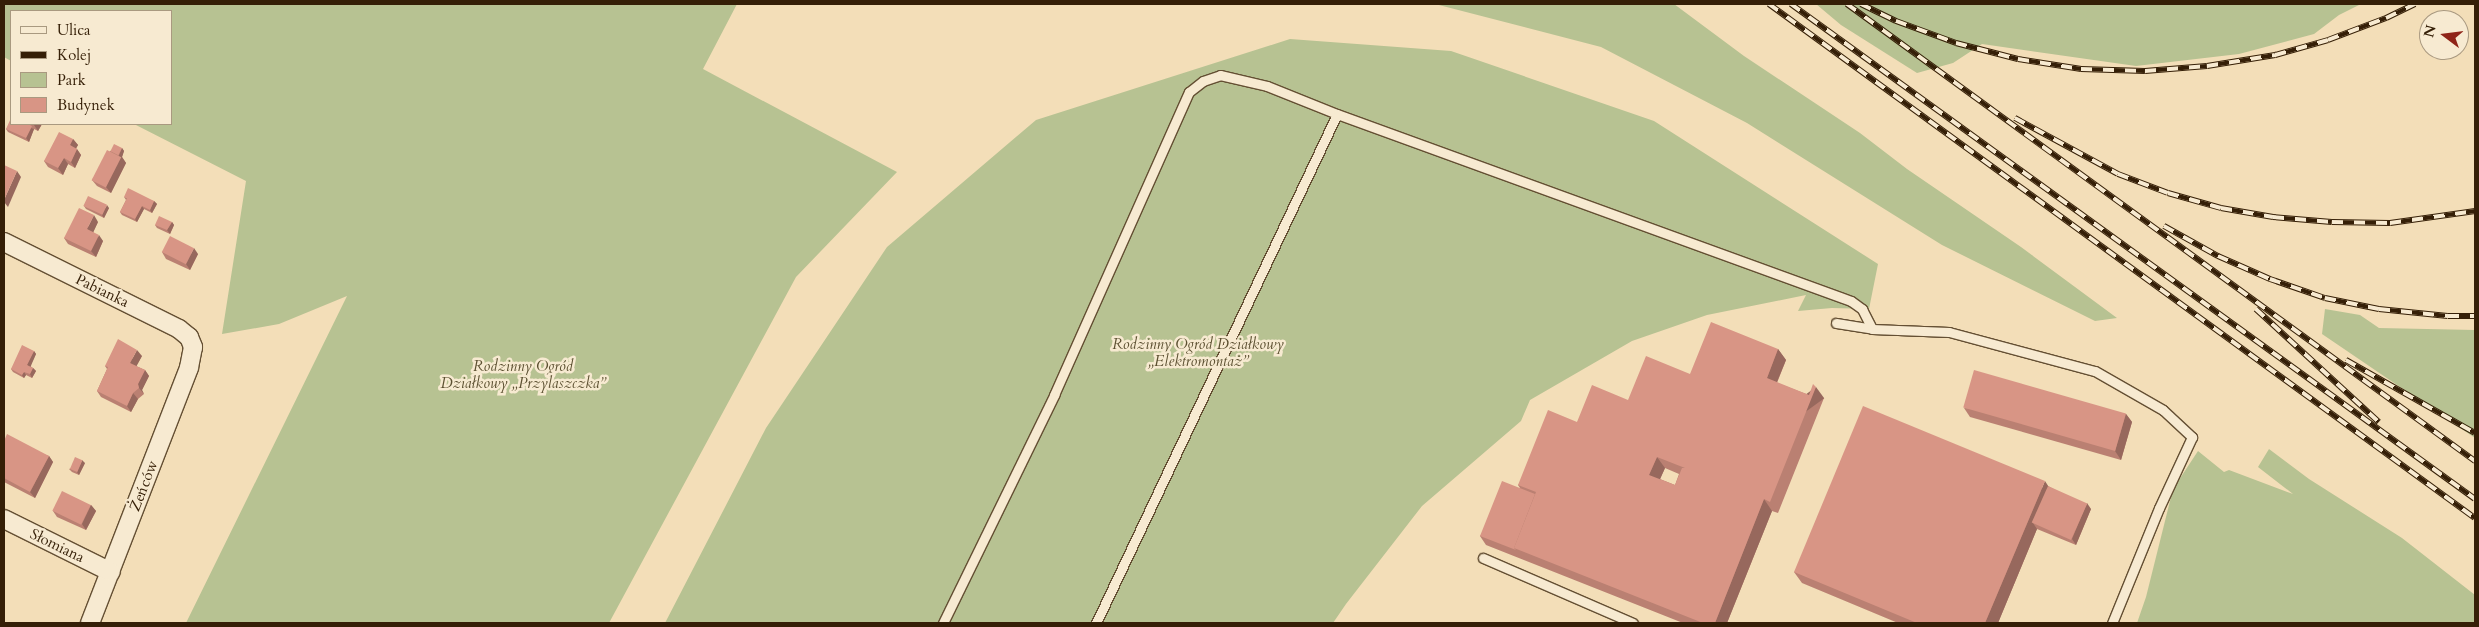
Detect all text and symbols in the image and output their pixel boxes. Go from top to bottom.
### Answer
legend [10,10,172,125]
north arrow [2419,10,2469,60]
text: Ulica [57,20,91,40]
text: N [2419,23,2441,40]
text: Kolej [57,45,91,65]
text: Park [57,70,86,90]
text: Budynek [57,95,115,115]
street label: Pabianka [72,270,132,312]
park label: Rodzinny Ogród Działkowy „Elektromontaż” [1112,335,1284,370]
park label: Rodzinny Ogród Działkowy „Przylaszczka” [441,357,605,392]
street label: Żeńców [126,458,162,514]
street label: Słomiana [27,525,87,567]

